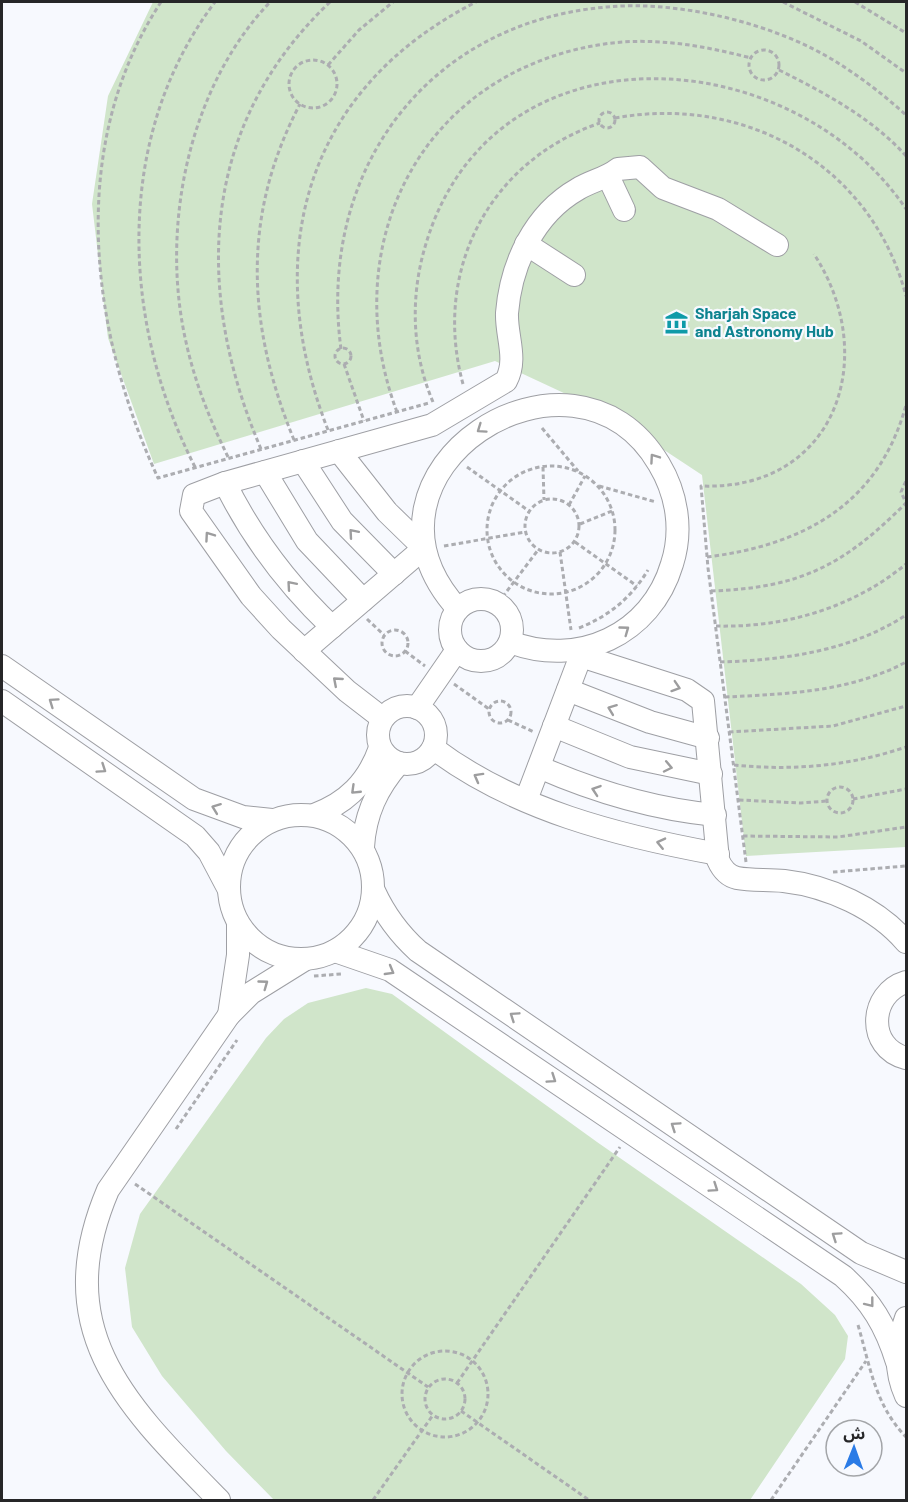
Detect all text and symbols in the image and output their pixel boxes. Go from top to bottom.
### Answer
place label: Sharjah Space and Astronomy Hub [695,303,834,340]
museum icon: Sharjah Space and Astronomy Hub [664,309,690,335]
one-way arrow [477,422,488,433]
one-way arrow [650,453,661,464]
one-way arrow [349,529,360,540]
one-way arrow [205,531,216,542]
one-way arrow [287,581,298,592]
one-way arrow [619,626,630,637]
one-way arrow [333,677,344,688]
one-way arrow [670,679,681,692]
one-way arrow [48,698,59,709]
one-way arrow [607,703,617,716]
one-way arrow [663,760,673,773]
one-way arrow [95,762,106,773]
one-way arrow [473,773,484,785]
one-way arrow [352,783,362,794]
one-way arrow [591,785,602,798]
one-way arrow [211,803,222,815]
one-way arrow [656,837,666,850]
one-way arrow [384,963,394,975]
one-way arrow [257,980,268,991]
one-way arrow [510,1012,521,1023]
one-way arrow [545,1072,556,1083]
one-way arrow [671,1122,682,1133]
one-way arrow [707,1181,718,1192]
one-way arrow [832,1232,843,1243]
one-way arrow [863,1297,874,1308]
north arrow [824,1418,884,1478]
text: ش [843,1423,865,1443]

